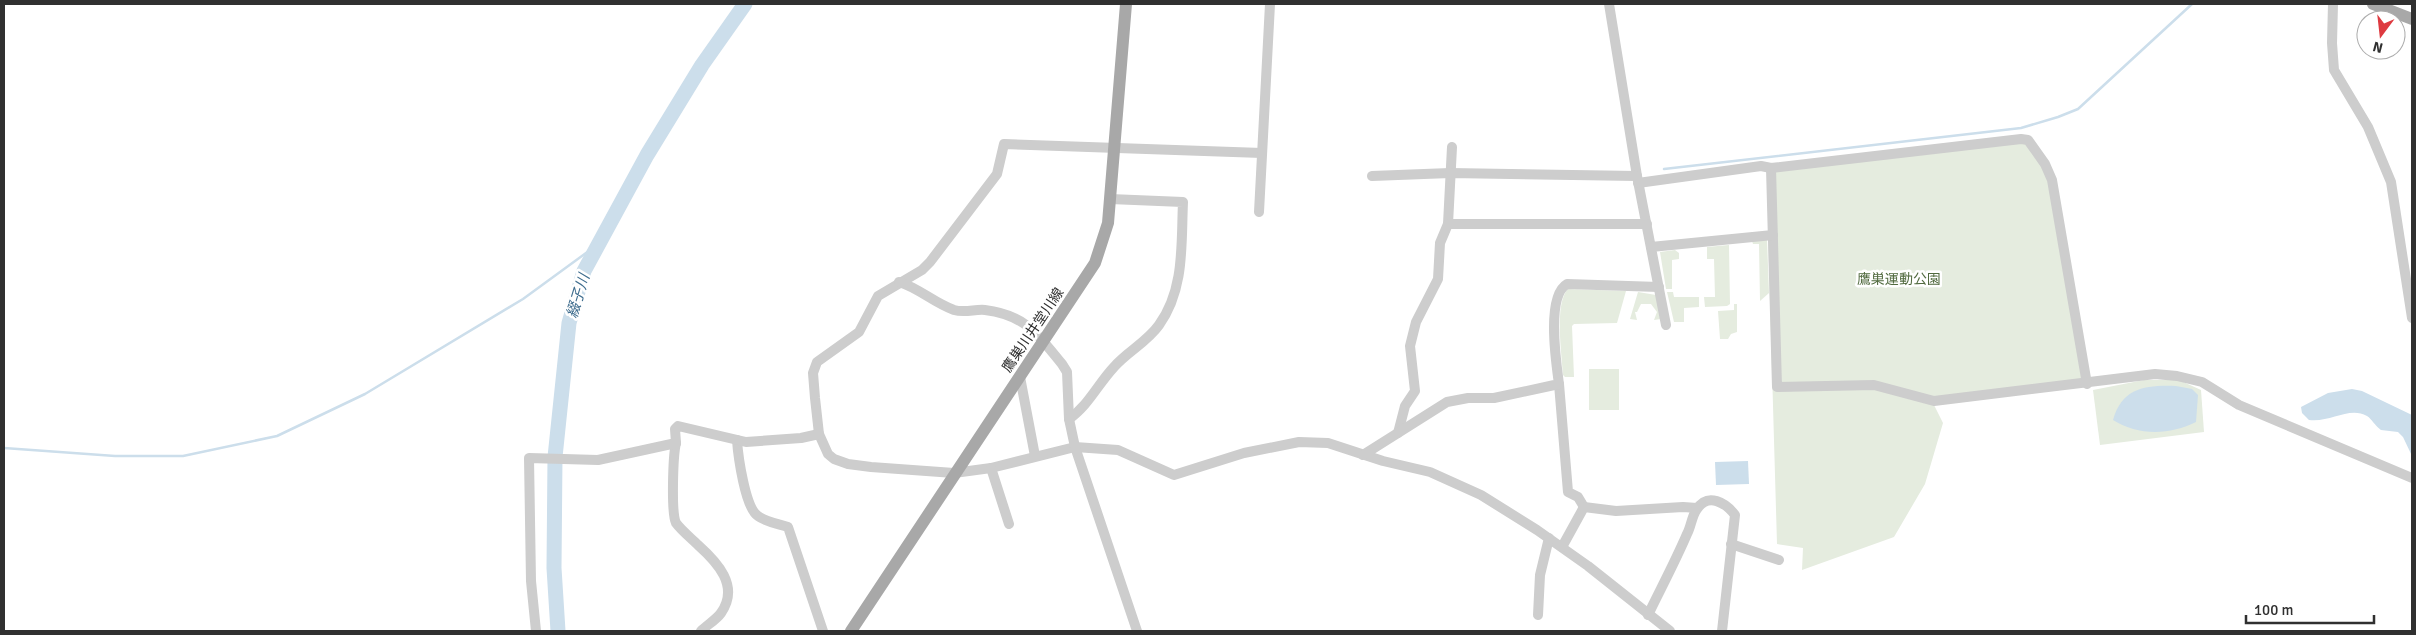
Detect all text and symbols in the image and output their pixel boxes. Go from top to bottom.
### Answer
north arrow [2356,10,2406,60]
text: N [2371,38,2385,57]
water label: 綴子川 [563,270,594,320]
park label: 鷹巣運動公園 [1857,271,1941,288]
street label: 鷹巣川井堂川線 [999,285,1067,375]
scale bar [2246,592,2374,624]
text: 100 m [2254,601,2294,619]

